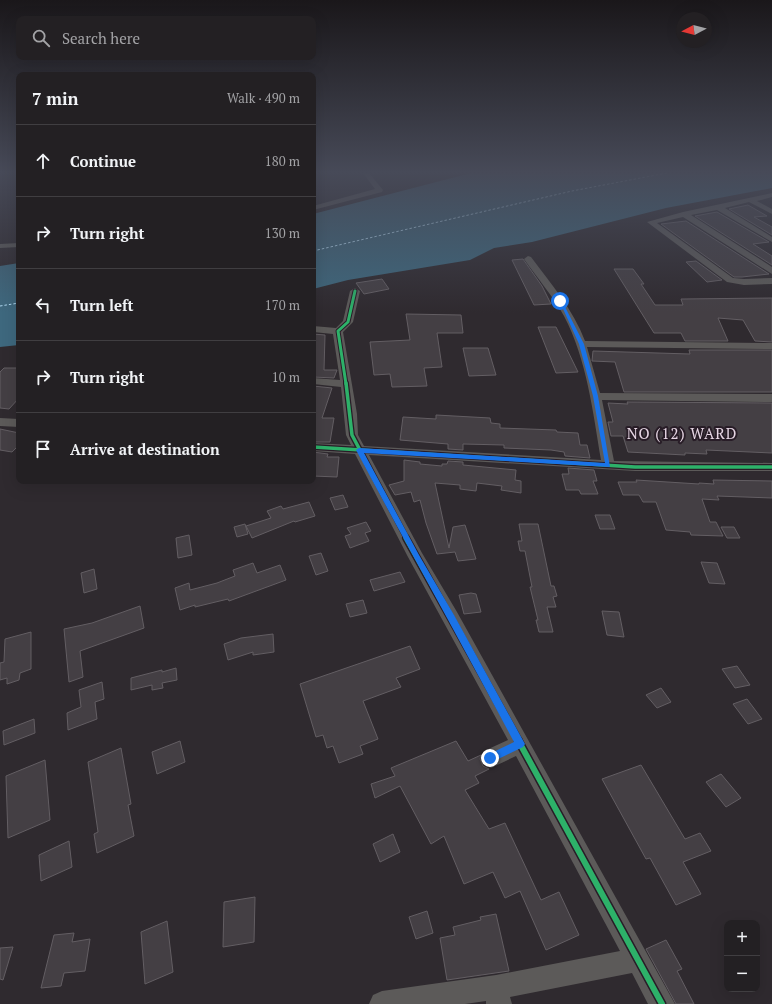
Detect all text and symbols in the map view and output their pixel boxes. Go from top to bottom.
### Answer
north arrow [676,12,712,48]
search box [16,16,316,60]
icon: search [30,27,52,49]
text: Search here [62,28,140,48]
text: 7 min [32,87,79,110]
text: Walk · 490 m [227,89,300,107]
icon: ahead [32,150,54,172]
text: Continue [70,151,136,171]
text: 180 m [265,152,300,170]
icon: right [32,222,54,244]
text: Turn right [70,223,145,243]
text: 130 m [265,224,300,242]
route start [551,292,569,310]
icon: left [32,294,54,316]
text: Turn left [70,295,134,315]
text: 170 m [265,296,300,314]
icon: right [32,366,54,388]
text: Turn right [70,367,145,387]
text: 10 m [272,368,300,386]
district label: NO (12) WARD [627,423,737,443]
icon: arrive [32,438,54,460]
text: Arrive at destination [70,439,220,459]
route end [481,749,499,767]
map controls [724,920,760,992]
button: + [724,920,760,956]
button: − [724,956,760,992]

